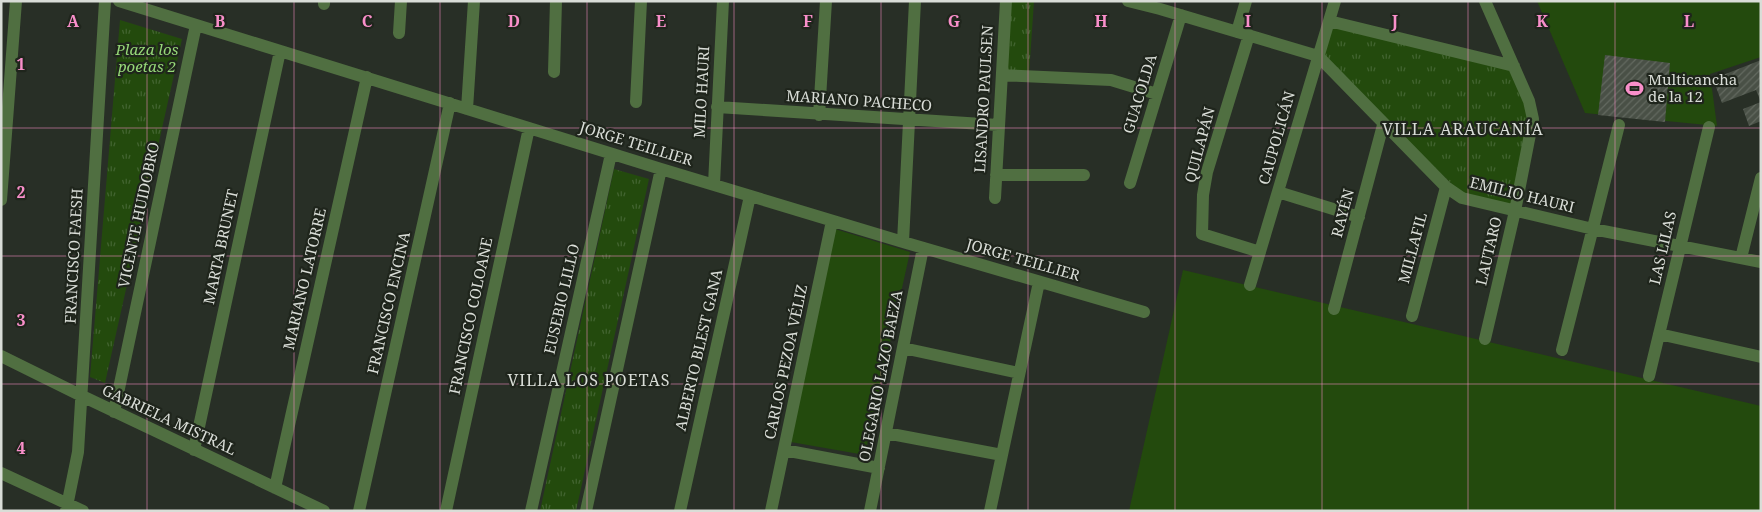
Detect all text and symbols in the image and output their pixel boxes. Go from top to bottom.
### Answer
text: A [67,10,80,32]
text: B [215,10,226,32]
text: C [362,10,373,32]
text: D [508,10,520,32]
text: E [656,10,666,32]
text: F [803,10,813,32]
text: G [948,10,960,32]
text: H [1094,10,1108,32]
text: I [1245,10,1251,32]
text: J [1391,10,1399,32]
text: K [1536,10,1548,32]
text: L [1684,10,1694,32]
street label: LISANDRO PAULSEN [969,24,997,173]
park label: Plaza los poetas 2 [115,39,178,76]
street label: MILO HAURI [689,45,713,139]
street label: GUACOLDA [1117,51,1161,136]
text: 1 [16,53,26,75]
place label: Multicancha de la 12 [1648,69,1737,106]
sports icon: Multicancha de la 12 [1624,79,1644,99]
street label: MARIANO PACHECO [785,85,933,115]
street label: CAUPOLICÁN [1253,88,1299,187]
street label: QUILAPÁN [1179,104,1219,185]
street label: JORGE TEILLIER [576,116,696,170]
district label: VILLA ARAUCANÍA [1382,118,1544,140]
street label: VICENTE HUIDOBRO [113,140,163,290]
street label: EMILIO HAURI [1468,171,1577,217]
text: 2 [16,181,26,203]
street label: RAYÉN [1326,186,1358,239]
street label: MARTA BRUNET [198,187,242,306]
street label: FRANCISCO FAESH [59,188,87,324]
street label: MARIANO LATORRE [278,206,330,352]
street label: LAS LILAS [1644,209,1680,287]
street label: MILLAFIL [1393,210,1431,285]
street label: LAUTARO [1470,214,1506,287]
street label: FRANCISCO ENCINA [362,229,414,376]
street label: JORGE TEILLIER [963,233,1083,285]
street label: FRANCISCO COLOANE [444,236,496,396]
street label: EUSEBIO LILLO [539,242,583,356]
street label: ALBERTO BLEST GANA [670,267,726,433]
street label: CARLOS PEZOA VÉLIZ [759,282,811,441]
street label: OLEGARIO LAZO BAEZA [854,288,907,463]
text: 3 [16,309,26,331]
district label: VILLA LOS POETAS [507,369,671,391]
street label: GABRIELA MISTRAL [99,379,240,459]
text: 4 [16,437,26,459]

